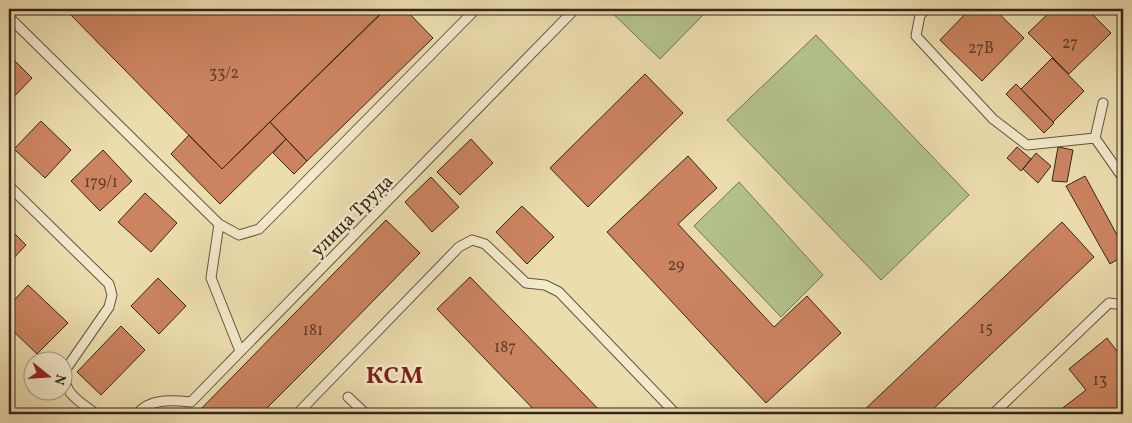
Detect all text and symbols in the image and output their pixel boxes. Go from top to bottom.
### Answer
house number: 27 [1062,33,1078,55]
house number: 27В [968,38,994,60]
house number: 33/2 [209,63,239,85]
street label: улица Труда [305,169,399,263]
house number: 179/1 [84,172,118,194]
house number: 29 [668,255,684,277]
house number: 15 [979,318,993,340]
house number: 181 [303,320,323,342]
house number: 187 [494,337,516,359]
north arrow [22,350,72,400]
district label: КСМ [366,360,424,394]
house number: 13 [1093,370,1107,392]
text: N [48,372,70,387]

